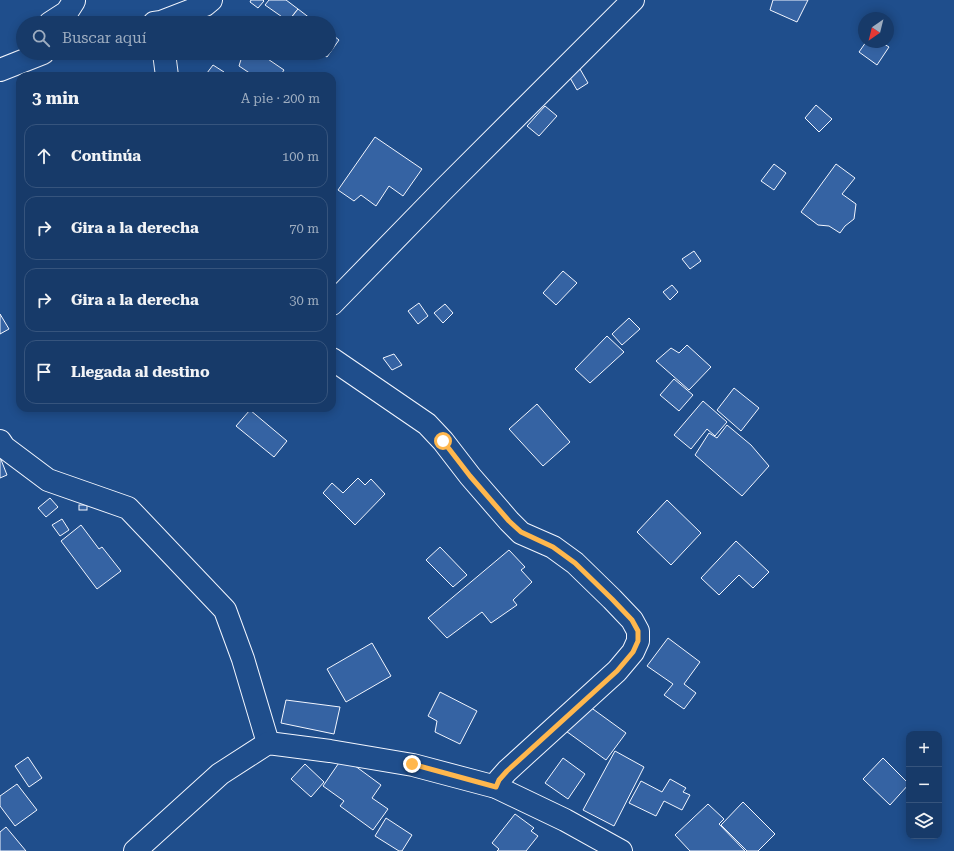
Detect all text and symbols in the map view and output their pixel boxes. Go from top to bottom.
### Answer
north arrow [858,12,894,48]
search box [16,16,336,60]
icon: search [30,27,52,49]
text: Buscar aquí [62,29,146,47]
text: 3 min [32,88,79,108]
text: A pie · 200 m [241,91,320,106]
icon: ahead [33,145,55,167]
text: Continúa [71,147,141,165]
text: 100 m [282,149,319,164]
icon: right [33,217,55,239]
text: Gira a la derecha [71,219,199,237]
text: 70 m [289,221,319,236]
icon: right [33,289,55,311]
text: Gira a la derecha [71,291,199,309]
text: 30 m [289,293,319,308]
icon: arrive [33,361,55,383]
text: Llegada al destino [71,363,210,381]
route start [434,432,452,450]
map controls [906,731,942,839]
button: + [906,731,942,767]
route end [403,755,421,773]
button: − [906,767,942,803]
button: layers [906,803,942,839]

